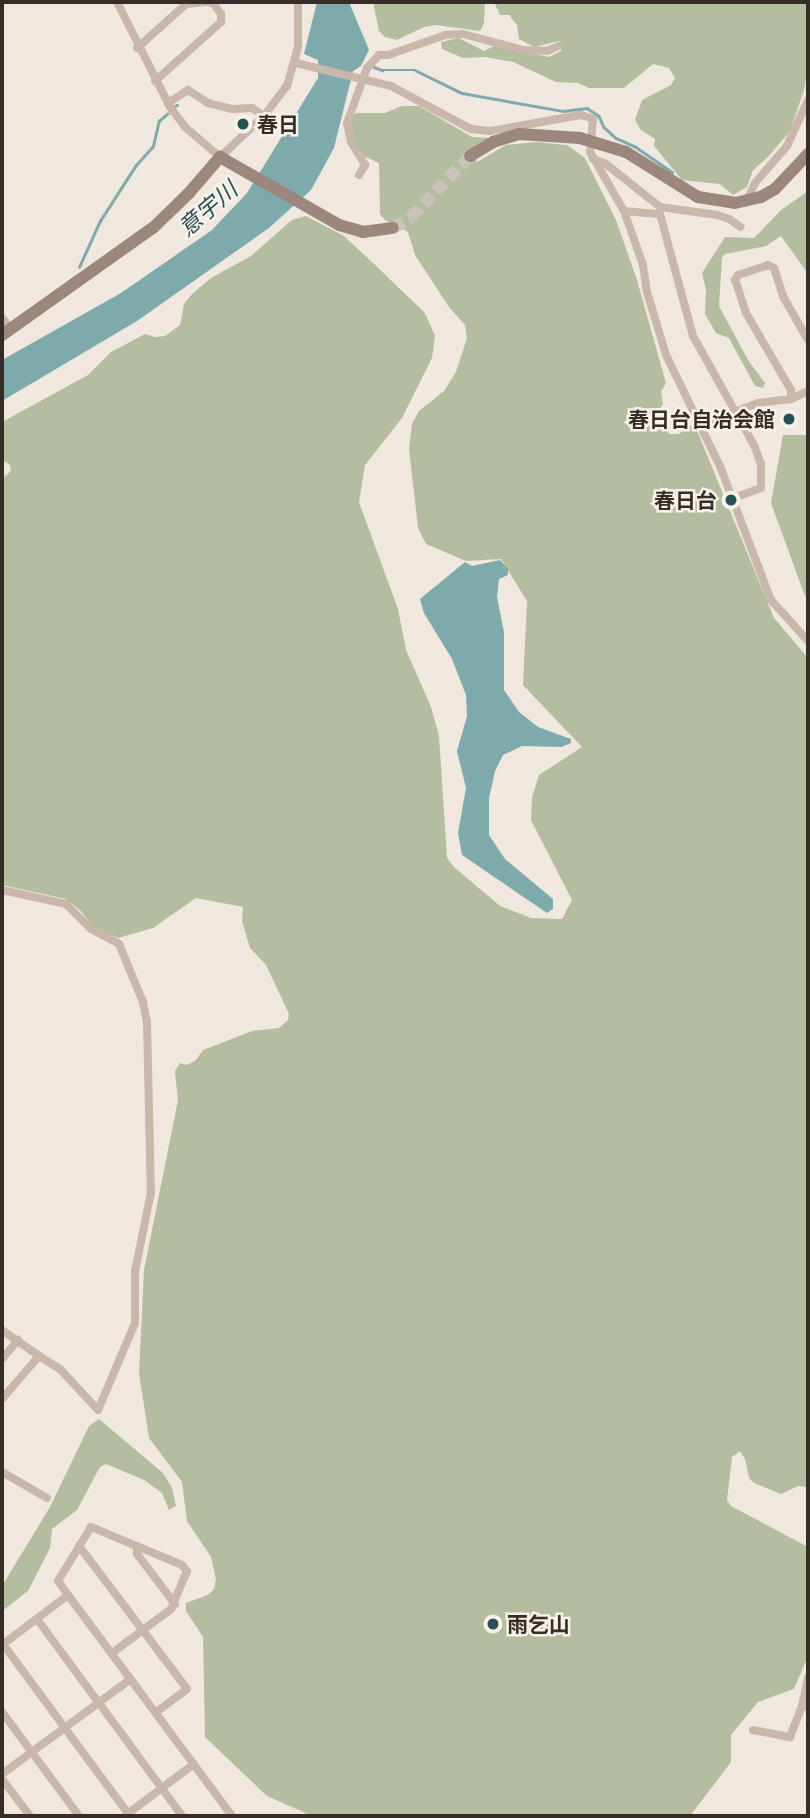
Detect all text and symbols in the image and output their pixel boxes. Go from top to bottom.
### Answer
place label: 春日 [257,111,299,137]
marker: 春日 [235,116,251,132]
water label: 意宇川 [173,176,243,242]
place label: 春日台自治会館 [628,406,775,432]
marker: 春日台自治会館 [781,411,797,427]
place label: 春日台 [654,487,717,513]
marker: 春日台 [723,492,739,508]
place label: 雨乞山 [507,1611,570,1637]
marker: 雨乞山 [485,1616,501,1632]

